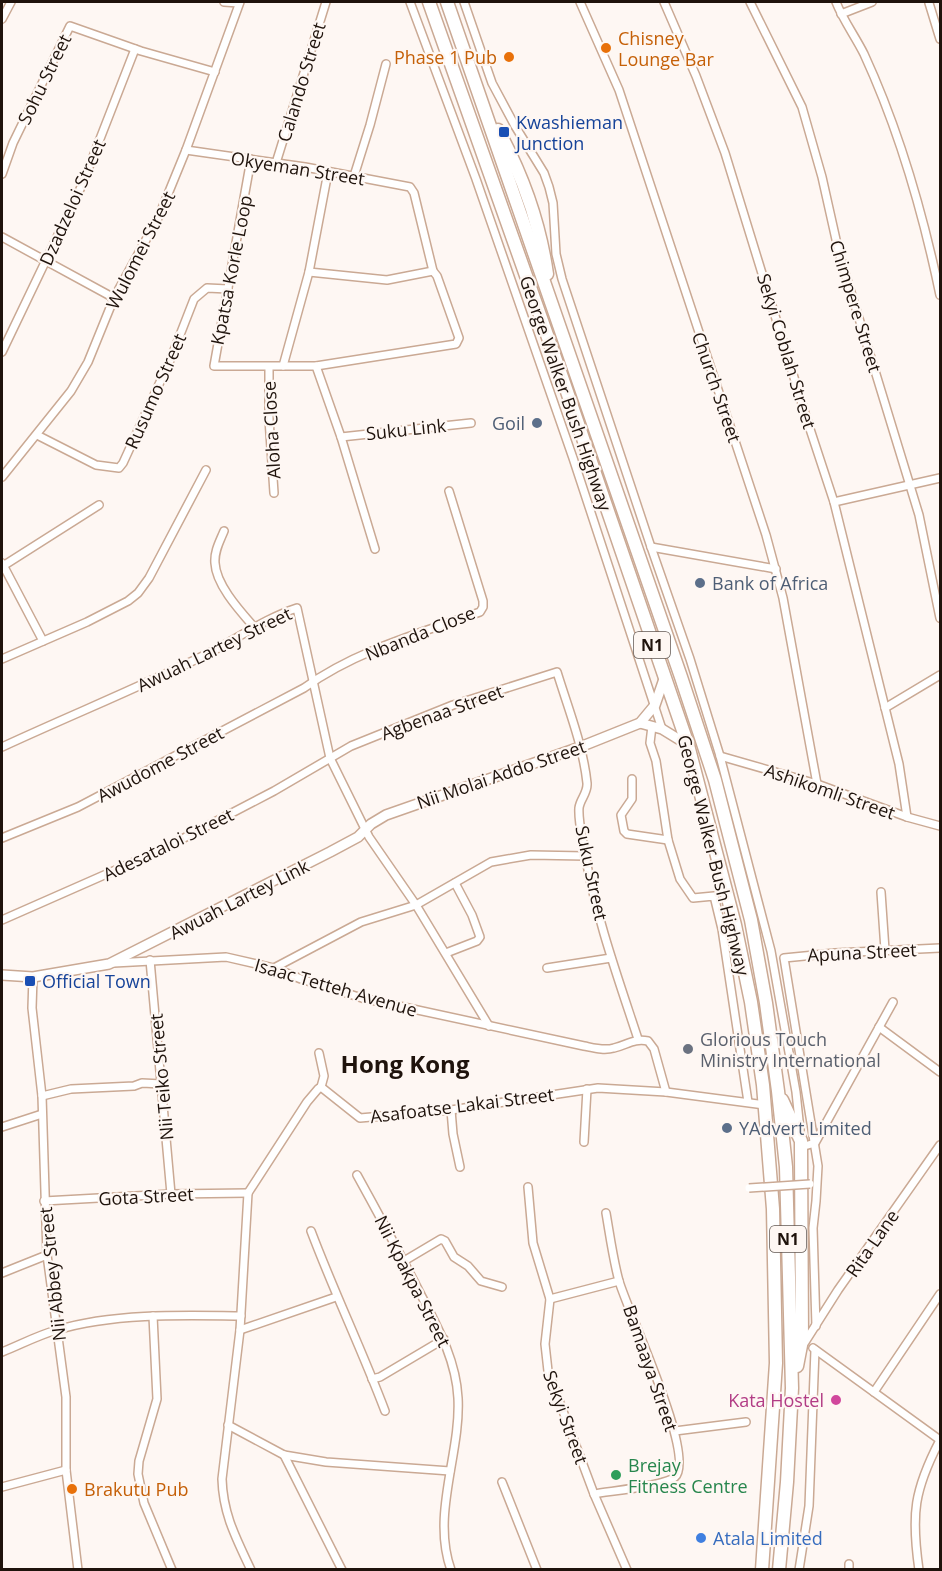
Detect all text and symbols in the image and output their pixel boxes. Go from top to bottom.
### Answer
street label: Calando Street [271,19,331,145]
place label: Chisney Lounge Bar [618,26,714,71]
street label: Sohu Street [12,30,76,128]
marker: Chisney Lounge Bar [599,41,613,55]
place label: Phase 1 Pub [394,45,497,69]
marker: Phase 1 Pub [502,50,516,64]
place label: Kwashieman Junction [514,110,623,155]
marker: Kwashieman Junction [497,125,511,139]
street label: Dzadzeloi Street [33,135,111,269]
street label: Okyeman Street [229,146,367,190]
street label: Wulomei Street [100,187,180,313]
street label: Kpatsa Korle Loop [205,193,257,347]
street label: Chimpere Street [824,237,888,375]
street label: Sekyi Coblah Street [752,270,822,432]
street label: George Walker Bush Highway [514,272,618,515]
street label: Rusumo Street [119,329,191,453]
street label: Church Street [687,329,747,445]
street label: Aloha Close [256,381,286,479]
place label: Goil [492,411,525,435]
street label: Suku Link [365,413,448,445]
marker: Goil [530,416,544,430]
place label: Bank of Africa [712,571,828,595]
marker: Bank of Africa [693,576,707,590]
street label: Nbanda Close [361,600,479,666]
street label: Awuah Lartey Street [133,601,295,697]
road number: N1 [634,632,670,658]
street label: Agbenaa Street [378,679,506,745]
street label: Awudome Street [93,721,227,807]
street label: George Walker Bush Highway [672,732,756,979]
street label: Nii Molai Addo Street [413,734,589,814]
street label: Ashikomli Street [762,757,898,825]
street label: Adesataloi Street [99,802,237,886]
street label: Suku Street [570,823,614,923]
street label: Awuah Lartey Link [165,853,313,945]
street label: Apuna Street [807,937,917,967]
street label: Isaac Tetteh Avenue [252,952,420,1022]
place label: Official Town [42,969,151,993]
marker: Official Town [23,974,37,988]
street label: Nii Teiko Street [144,1013,178,1141]
place label: Glorious Touch Ministry International [700,1027,881,1072]
marker: Glorious Touch Ministry International [681,1042,695,1056]
district label: Hong Kong [341,1047,470,1080]
street label: Asafoatse Lakai Street [369,1082,555,1128]
place label: YAdvert Limited [739,1116,872,1140]
marker: YAdvert Limited [720,1121,734,1135]
street label: Gota Street [98,1182,194,1210]
street label: Rita Lane [840,1204,904,1282]
street label: Nii Abbey Street [33,1206,71,1342]
street label: Nii Kpakpa Street [369,1211,457,1351]
road number: N1 [770,1226,806,1252]
street label: Bamaaya Street [618,1302,684,1434]
street label: Sekyi Street [538,1367,594,1467]
place label: Kata Hostel [728,1388,824,1412]
marker: Kata Hostel [829,1393,843,1407]
place label: Brejay Fitness Centre [628,1453,748,1498]
marker: Brejay Fitness Centre [609,1468,623,1482]
place label: Brakutu Pub [84,1477,189,1501]
marker: Brakutu Pub [65,1482,79,1496]
place label: Atala Limited [713,1526,823,1550]
marker: Atala Limited [694,1531,708,1545]

